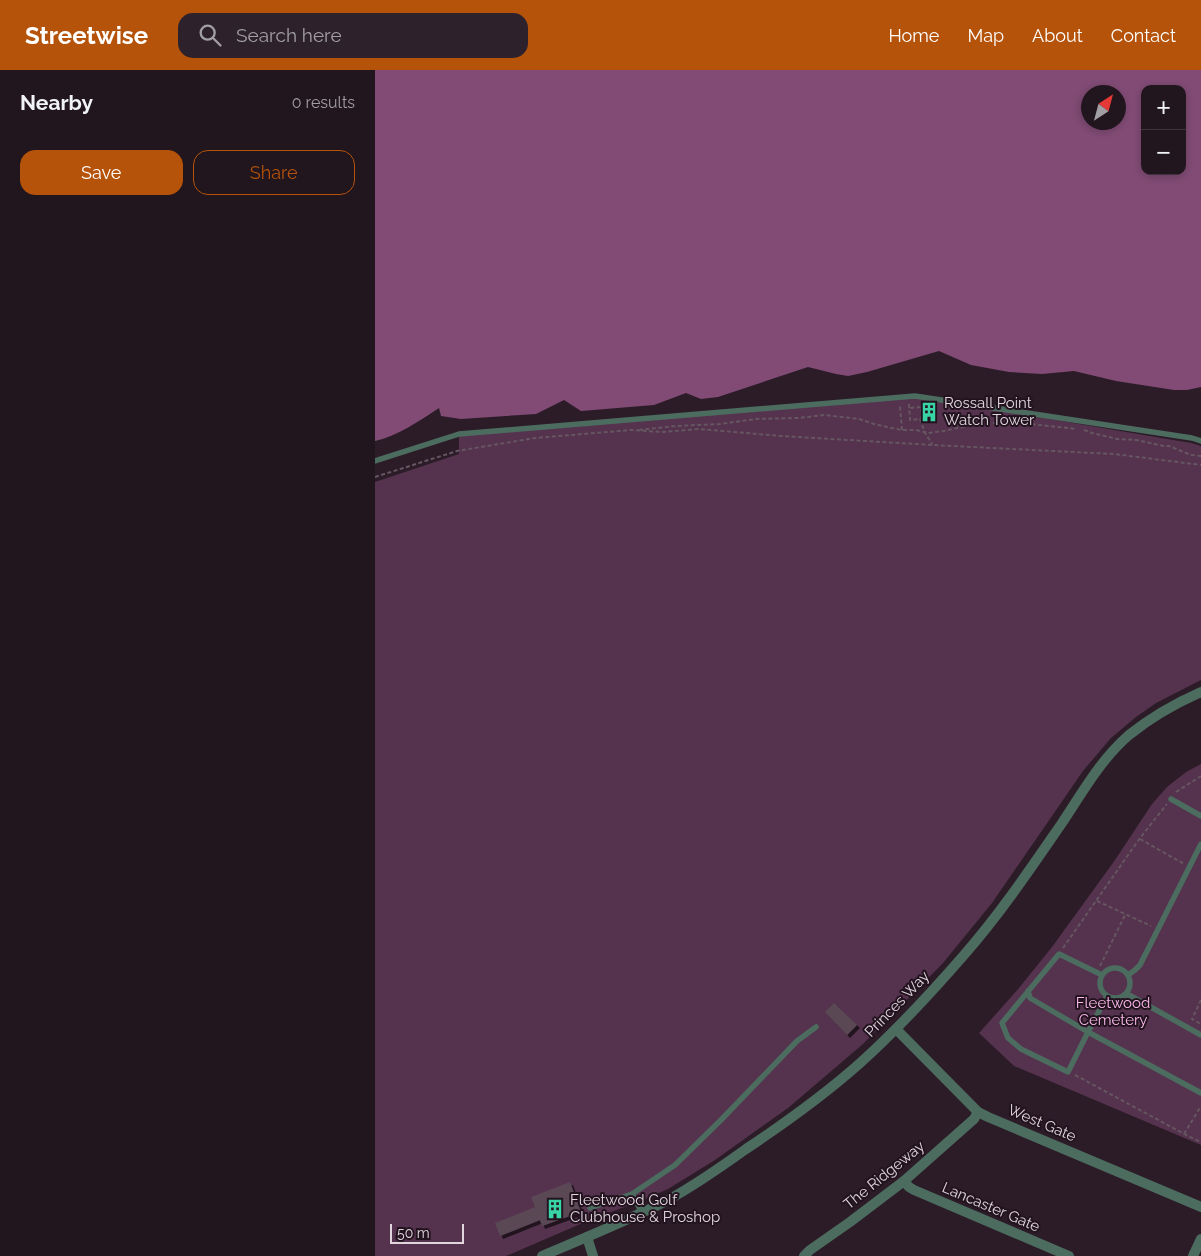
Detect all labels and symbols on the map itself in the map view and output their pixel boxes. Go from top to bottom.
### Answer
north arrow [1081,85,1126,130]
place label: Rossall Point Watch Tower [944,394,1035,429]
building icon: Rossall Point Watch Tower [918,401,940,423]
street label: Princes Way [861,967,933,1041]
park label: Fleetwood Cemetery [1076,994,1150,1029]
street label: West Gate [1005,1101,1079,1145]
street label: The Ridgeway [840,1137,928,1213]
street label: Lancaster Gate [939,1178,1043,1236]
place label: Fleetwood Golf Clubhouse & Proshop [570,1191,720,1226]
building icon: Fleetwood Golf Clubhouse & Proshop [544,1198,566,1220]
scale bar [390,1221,464,1244]

